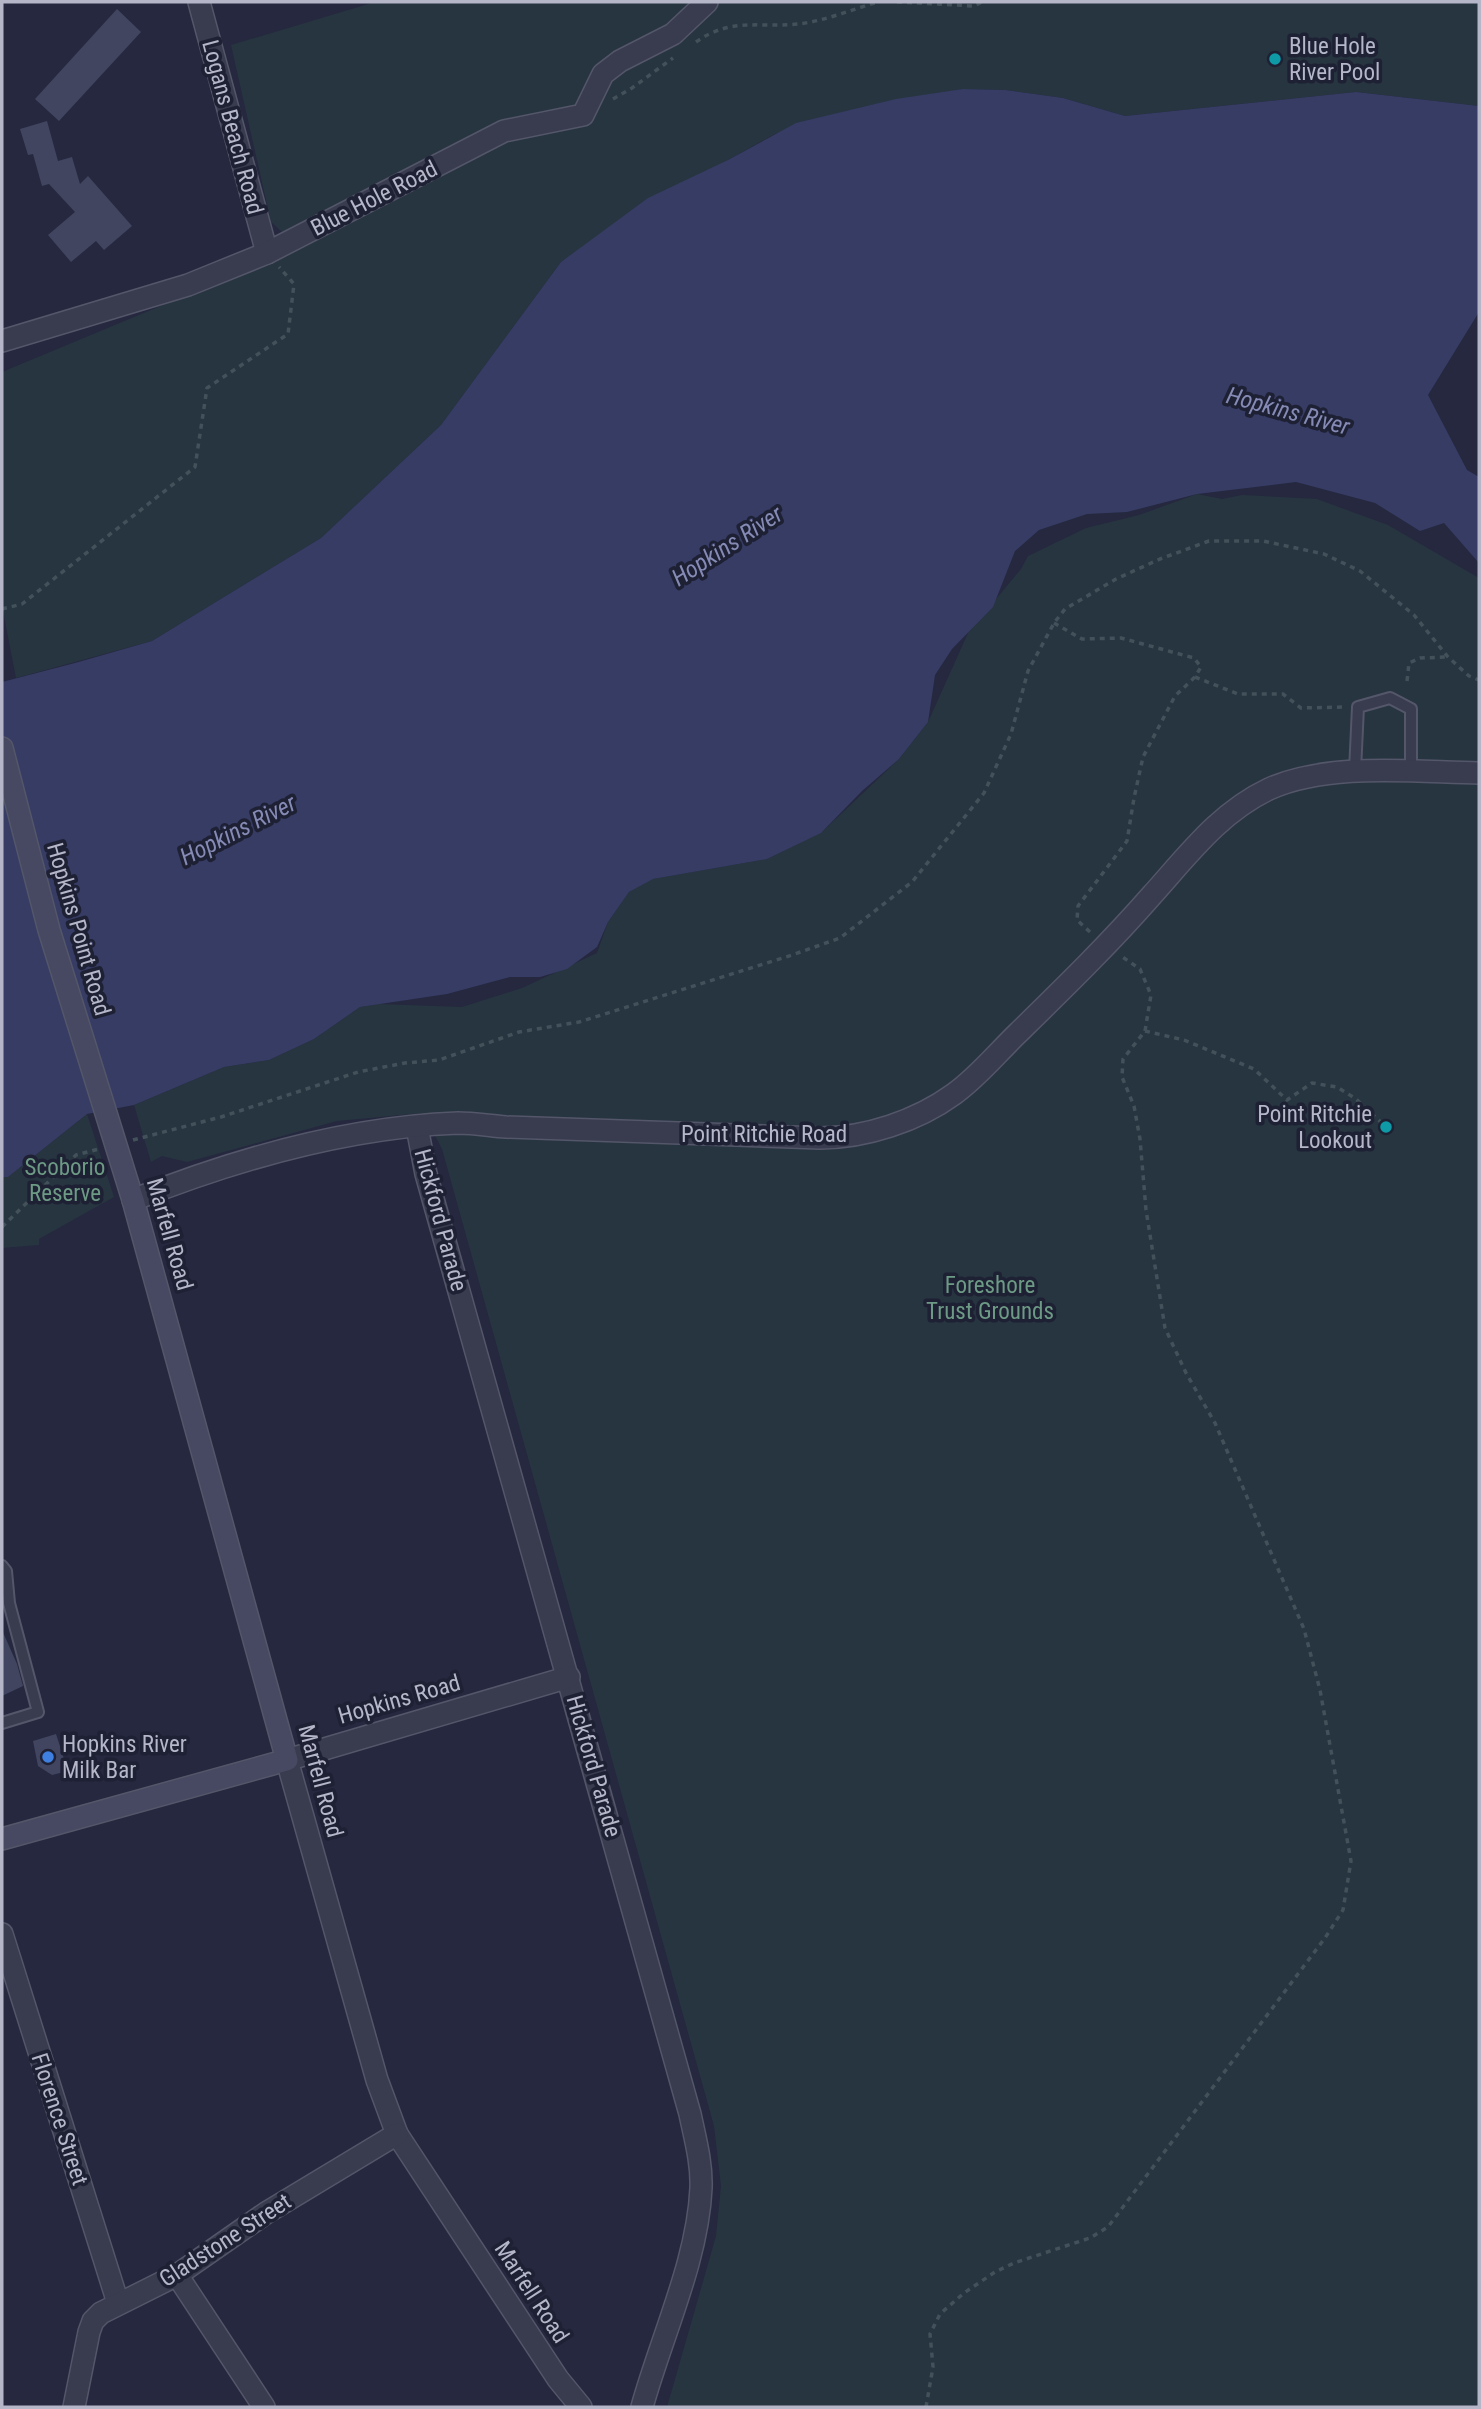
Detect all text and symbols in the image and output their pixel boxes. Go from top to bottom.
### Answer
place label: Blue Hole River Pool [1289,33,1380,86]
street label: Logans Beach Road [196,37,269,217]
marker: Blue Hole River Pool [1267,51,1283,67]
street label: Blue Hole Road [306,155,442,242]
water label: Hopkins River [1223,381,1353,441]
water label: Hopkins River [666,499,788,592]
water label: Hopkins River [175,788,301,871]
street label: Hopkins Point Road [41,840,116,1019]
place label: Point Ritchie Lookout [1257,1101,1372,1154]
marker: Point Ritchie Lookout [1378,1119,1394,1135]
street label: Point Ritchie Road [681,1121,847,1148]
street label: Hickford Parade [409,1146,472,1294]
park label: Scoborio Reserve [25,1154,105,1207]
street label: Marfell Road [141,1175,198,1293]
park label: Foreshore Trust Grounds [926,1272,1054,1325]
street label: Hopkins Road [335,1669,463,1730]
street label: Hickford Parade [560,1692,627,1840]
street label: Marfell Road [293,1722,348,1840]
place label: Hopkins River Milk Bar [62,1731,187,1784]
marker: Hopkins River Milk Bar [40,1749,56,1765]
street label: Florence Street [25,2050,94,2189]
street label: Gladstone Street [155,2188,296,2293]
street label: Marfell Road [489,2237,574,2348]

